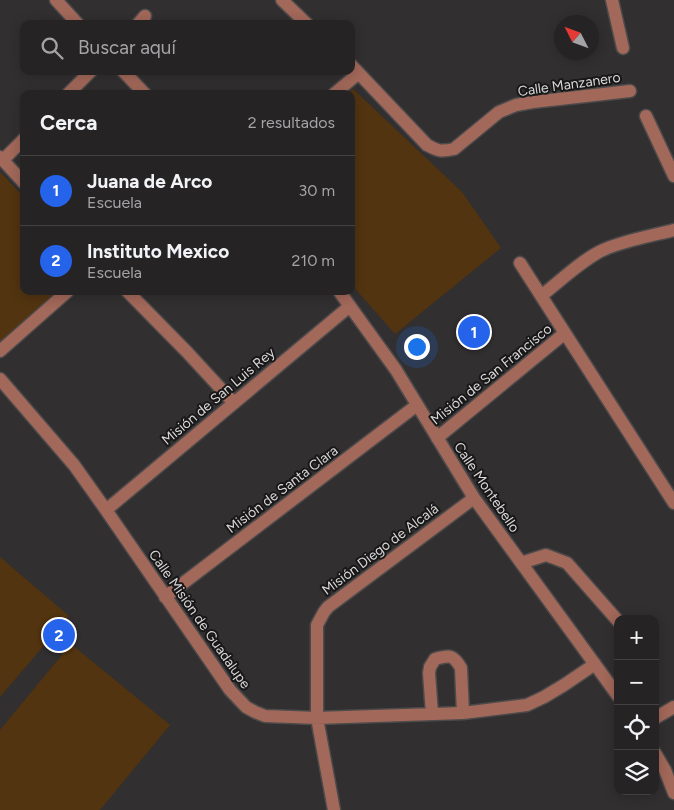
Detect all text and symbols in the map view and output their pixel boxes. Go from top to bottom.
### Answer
north arrow [554,15,599,60]
search box [20,20,355,75]
icon: search [38,34,66,62]
text: Buscar aquí [78,36,176,59]
street label: Calle Manzanero [517,69,622,100]
text: Cerca [40,110,97,135]
text: 2 resultados [248,113,335,132]
text: Juana de Arco [87,170,212,193]
text: 1 [53,181,59,200]
text: 30 m [298,181,335,200]
text: Escuela [87,193,142,212]
text: Instituto Mexico [87,240,229,263]
text: 2 [51,251,61,270]
text: 210 m [292,251,335,270]
text: Escuela [87,263,142,282]
pin: 1 [458,313,490,351]
street label: Misión de San Francisco [427,320,555,428]
your location [404,334,430,360]
street label: Misión de San Luis Rey [158,344,279,449]
street label: Calle Montebello [450,439,523,536]
street label: Misión de Santa Clara [223,442,341,537]
street label: Misión Diego de Alcalá [319,500,442,599]
street label: Calle Misión de Guadalupe [145,546,254,692]
map controls [614,615,659,795]
button: + [614,615,659,660]
pin: 2 [43,616,75,654]
button: − [614,660,659,705]
button: locate [614,705,659,750]
button: layers [614,750,659,795]

